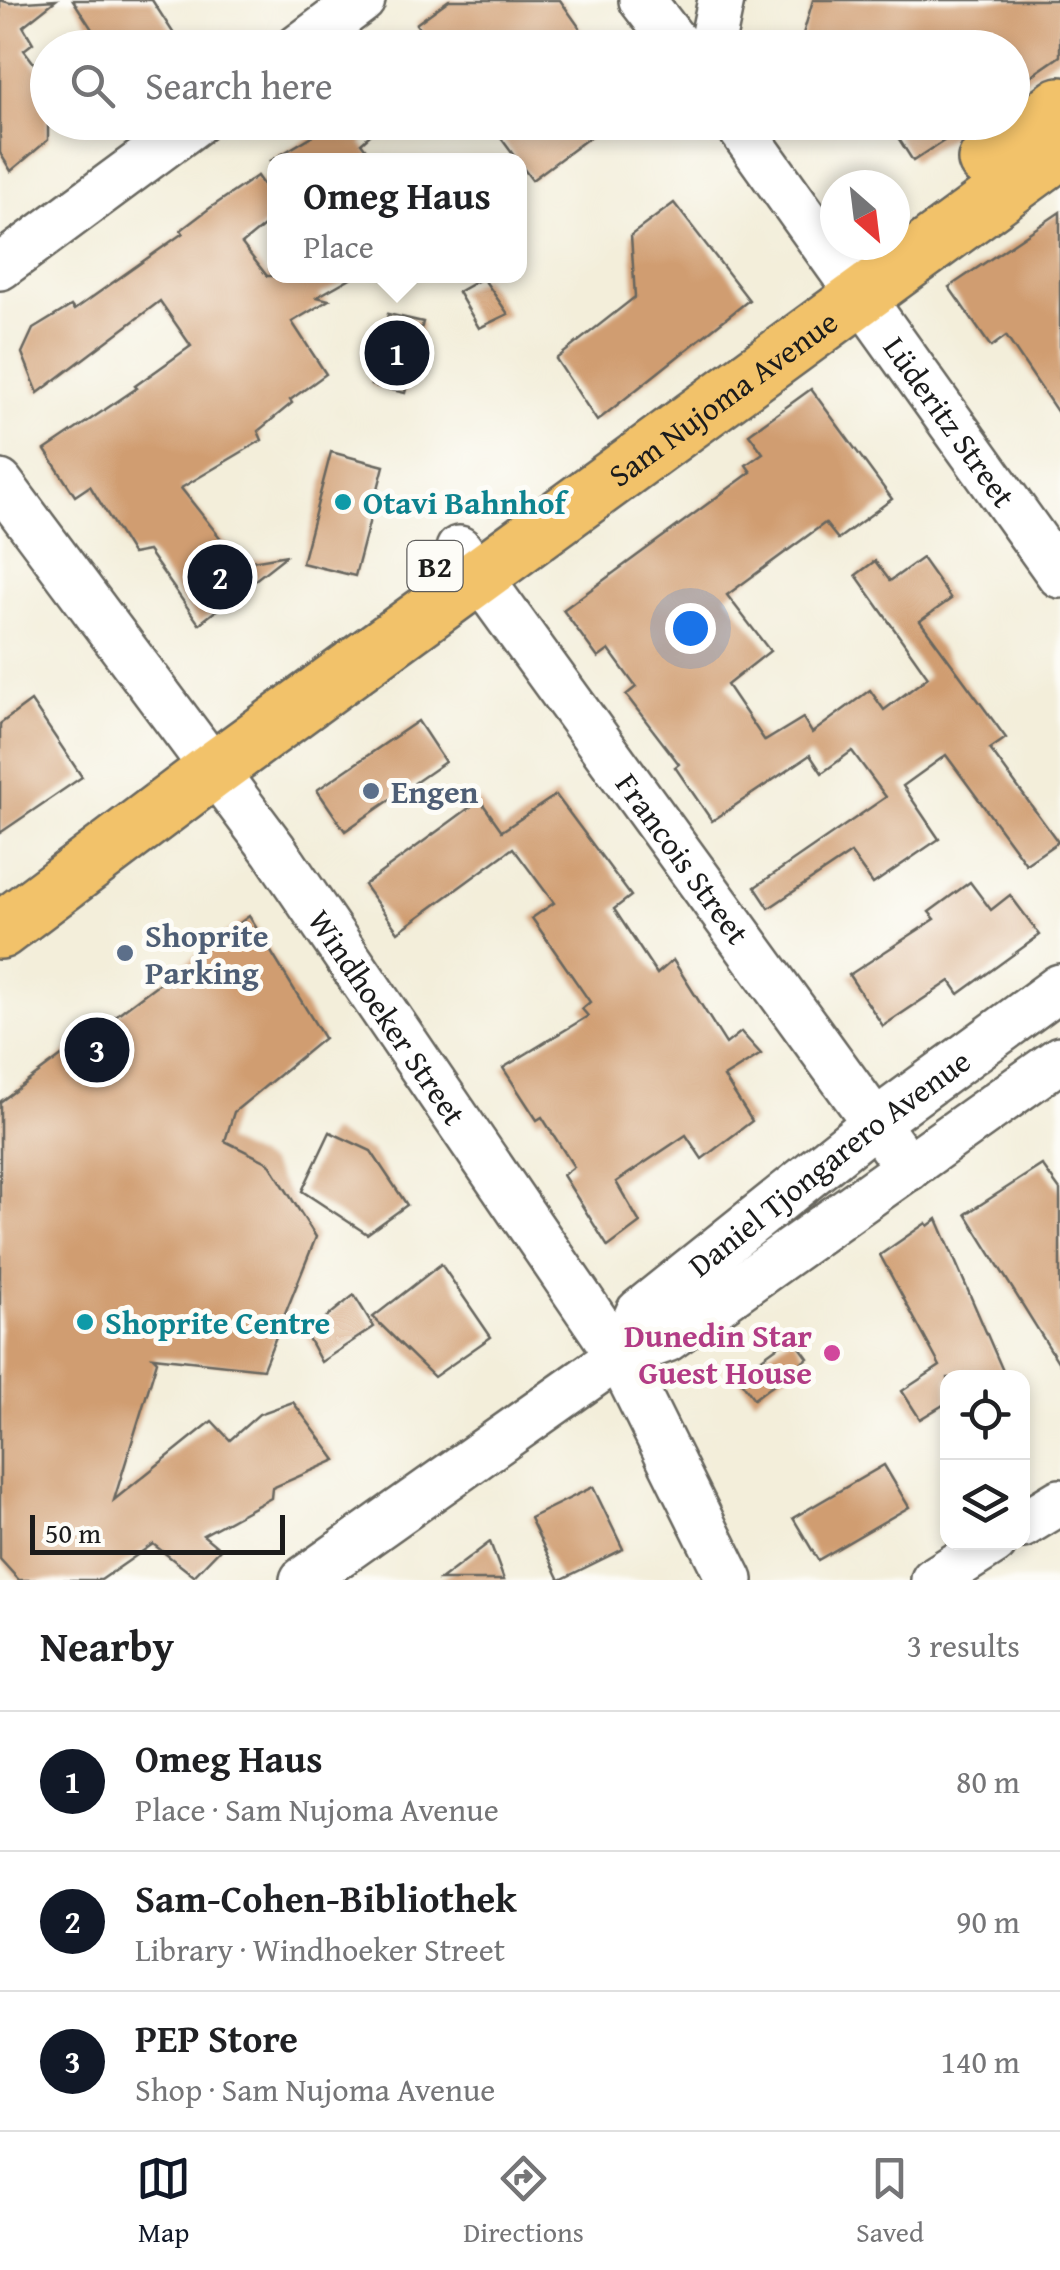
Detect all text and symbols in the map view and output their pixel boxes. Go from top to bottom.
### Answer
search box [30,30,1030,140]
text: Search here [145,57,333,113]
icon: search [65,58,120,113]
popup [267,153,527,283]
text: Omeg Haus [303,167,491,223]
north arrow [820,170,910,260]
text: Place [303,223,374,270]
street label: Sam Nujoma Avenue [598,298,847,497]
pin: 1 [364,316,430,390]
street label: Lüderitz Street [873,326,1028,517]
place label: Otavi Bahnhof [363,479,569,526]
marker: Otavi Bahnhof [332,491,354,513]
pin: 2 [188,540,252,614]
road number: B2 [408,541,462,591]
your location [665,603,716,654]
street label: Francois Street [605,763,762,954]
place label: Engen [391,768,479,815]
marker: Engen [360,780,382,802]
street label: Windhoeker Street [297,899,478,1134]
place label: Shoprite Parking [145,912,268,996]
marker: Shoprite Parking [114,942,136,964]
pin: 3 [64,1012,130,1088]
street label: Daniel Tjongarero Avenue [678,1037,980,1288]
place label: Shoprite Centre [105,1299,330,1346]
marker: Shoprite Centre [74,1311,96,1333]
place label: Dunedin Star Guest House [624,1312,812,1396]
marker: Dunedin Star Guest House [821,1342,843,1364]
map controls [940,1370,1030,1550]
button: locate [940,1370,1030,1460]
button: layers [940,1460,1030,1550]
scale bar [30,1510,285,1554]
text: 50 m [45,1512,101,1553]
text: Nearby [40,1615,174,1676]
text: 3 results [907,1622,1020,1669]
text: Omeg Haus [135,1730,322,1786]
text: 1 [64,1758,81,1805]
text: 80 m [956,1758,1020,1805]
text: Place · Sam Nujoma Avenue [135,1786,499,1833]
text: Sam-Cohen-Bibliothek [135,1870,517,1926]
text: 2 [64,1898,81,1945]
text: 90 m [956,1898,1020,1945]
text: Library · Windhoeker Street [135,1926,505,1973]
text: PEP Store [135,2010,298,2066]
text: 3 [64,2038,81,2085]
text: 140 m [941,2038,1020,2085]
text: Shop · Sam Nujoma Avenue [135,2066,495,2113]
tab: Map [136,2151,191,2252]
tab: Directions [463,2151,584,2252]
tab: Saved [856,2151,924,2252]

